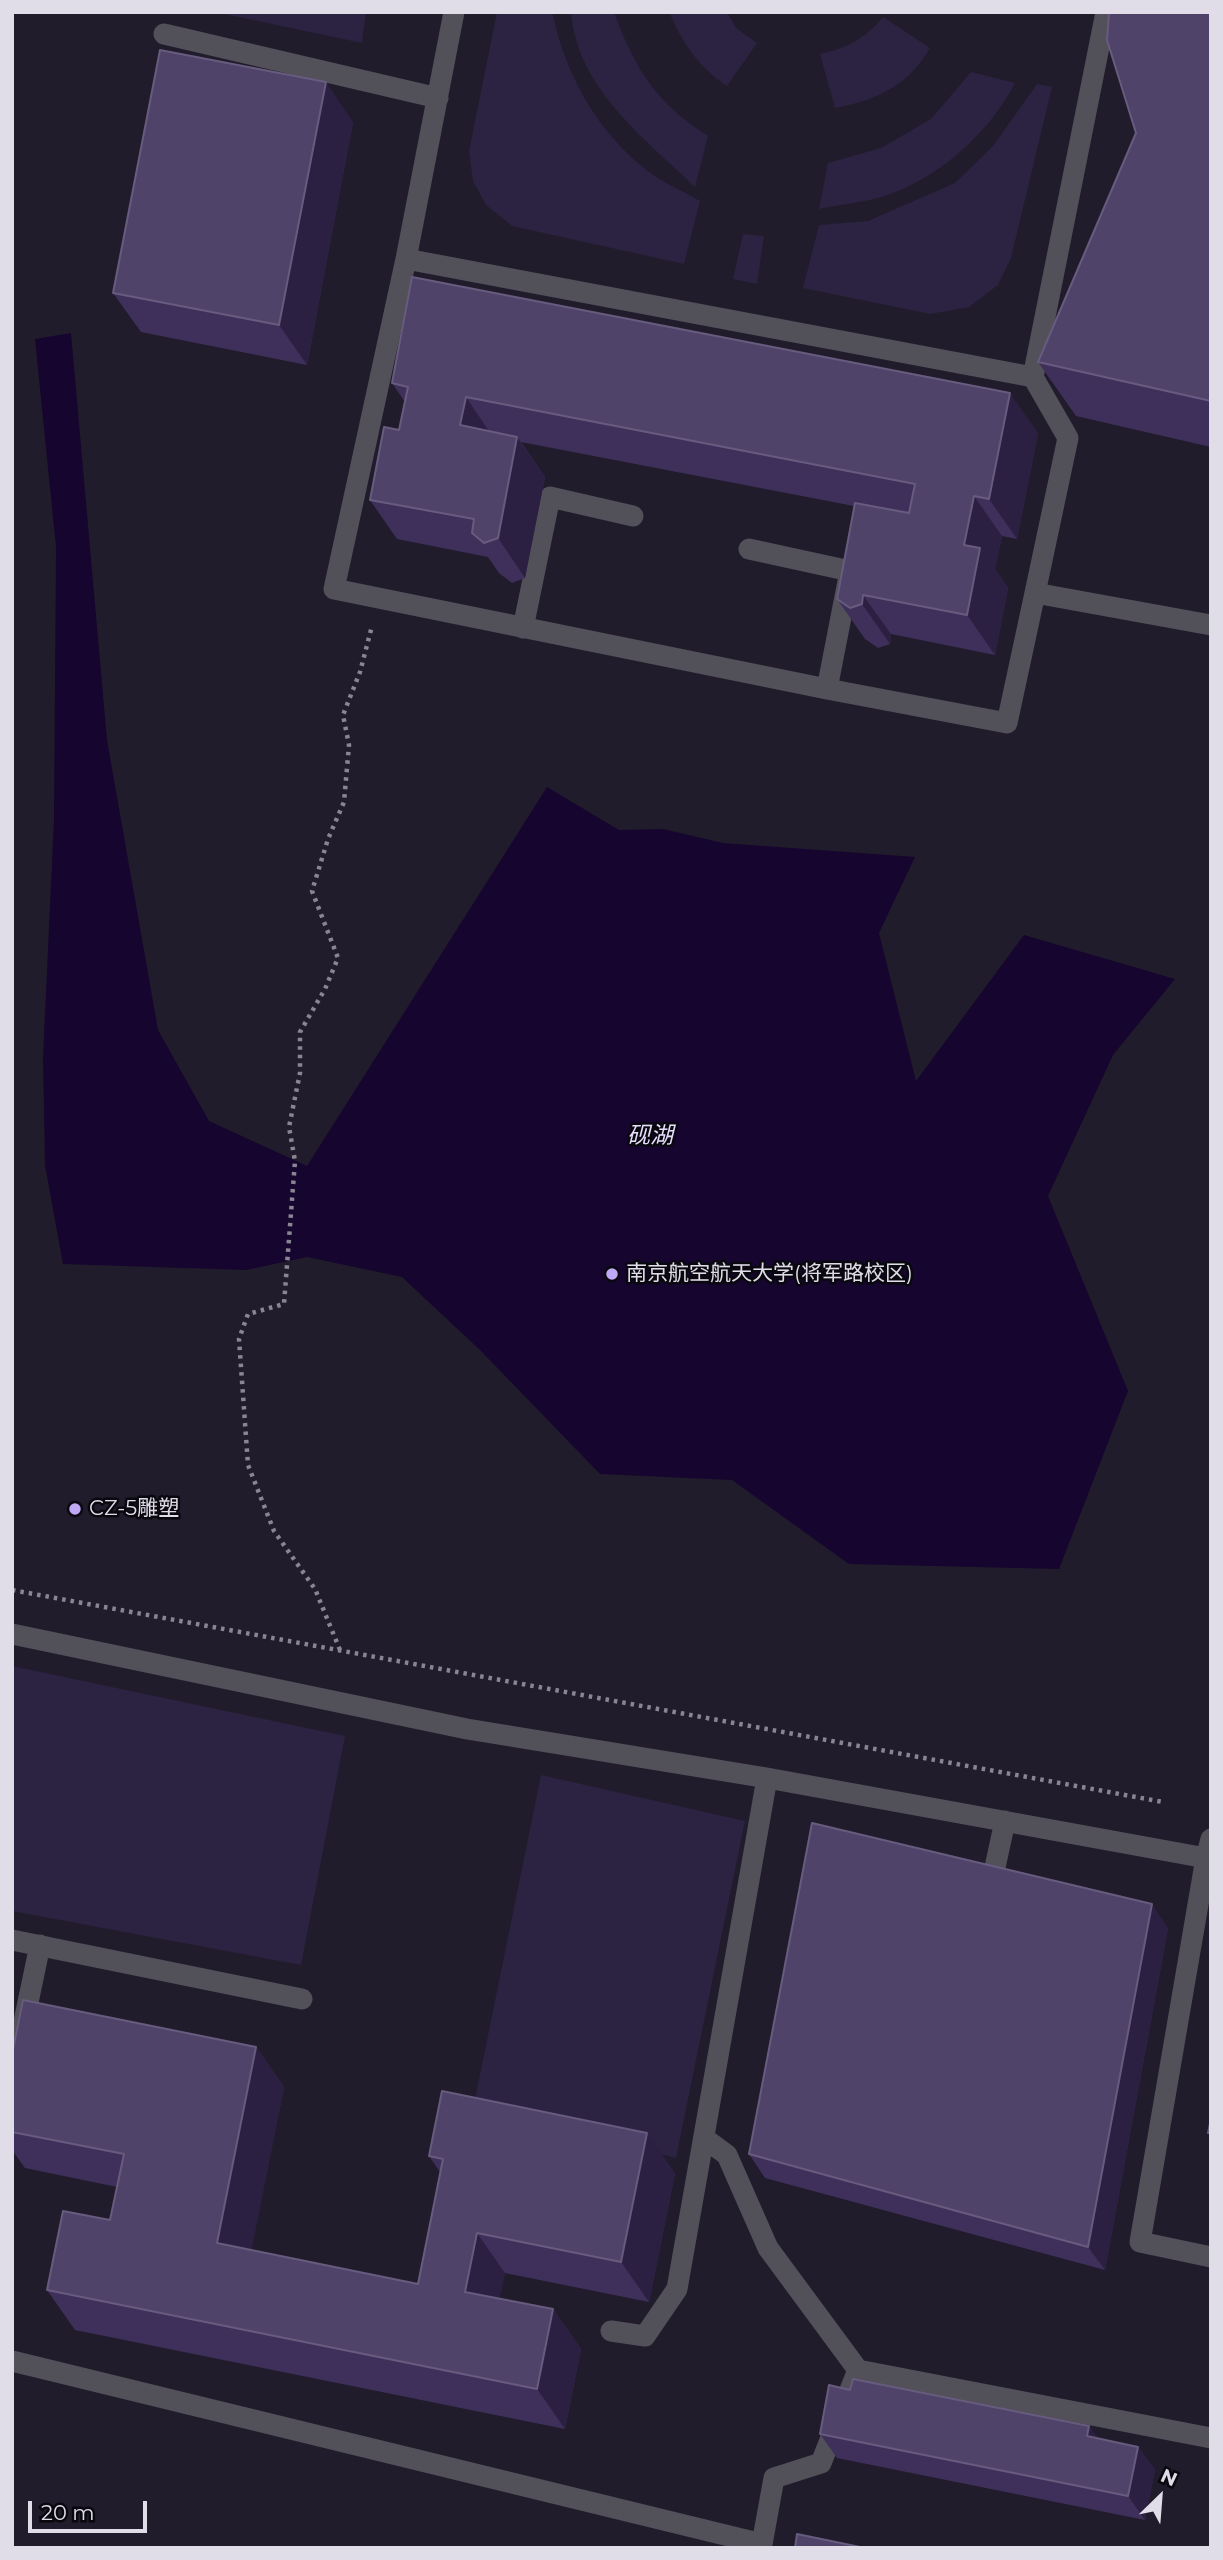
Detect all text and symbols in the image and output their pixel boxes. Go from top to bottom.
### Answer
water label: 砚湖 [627,1122,673,1150]
place label: 南京航空航天大学(将军路校区) [626,1261,913,1287]
marker: 南京航空航天大学(将军路校区) [604,1266,620,1282]
place label: CZ-5雕塑 [89,1496,179,1522]
marker: CZ-5雕塑 [67,1501,83,1517]
north arrow [1125,2462,1195,2532]
text: N [1157,2464,1181,2491]
scale bar [32,2486,150,2530]
text: 20 m [41,2500,95,2525]

